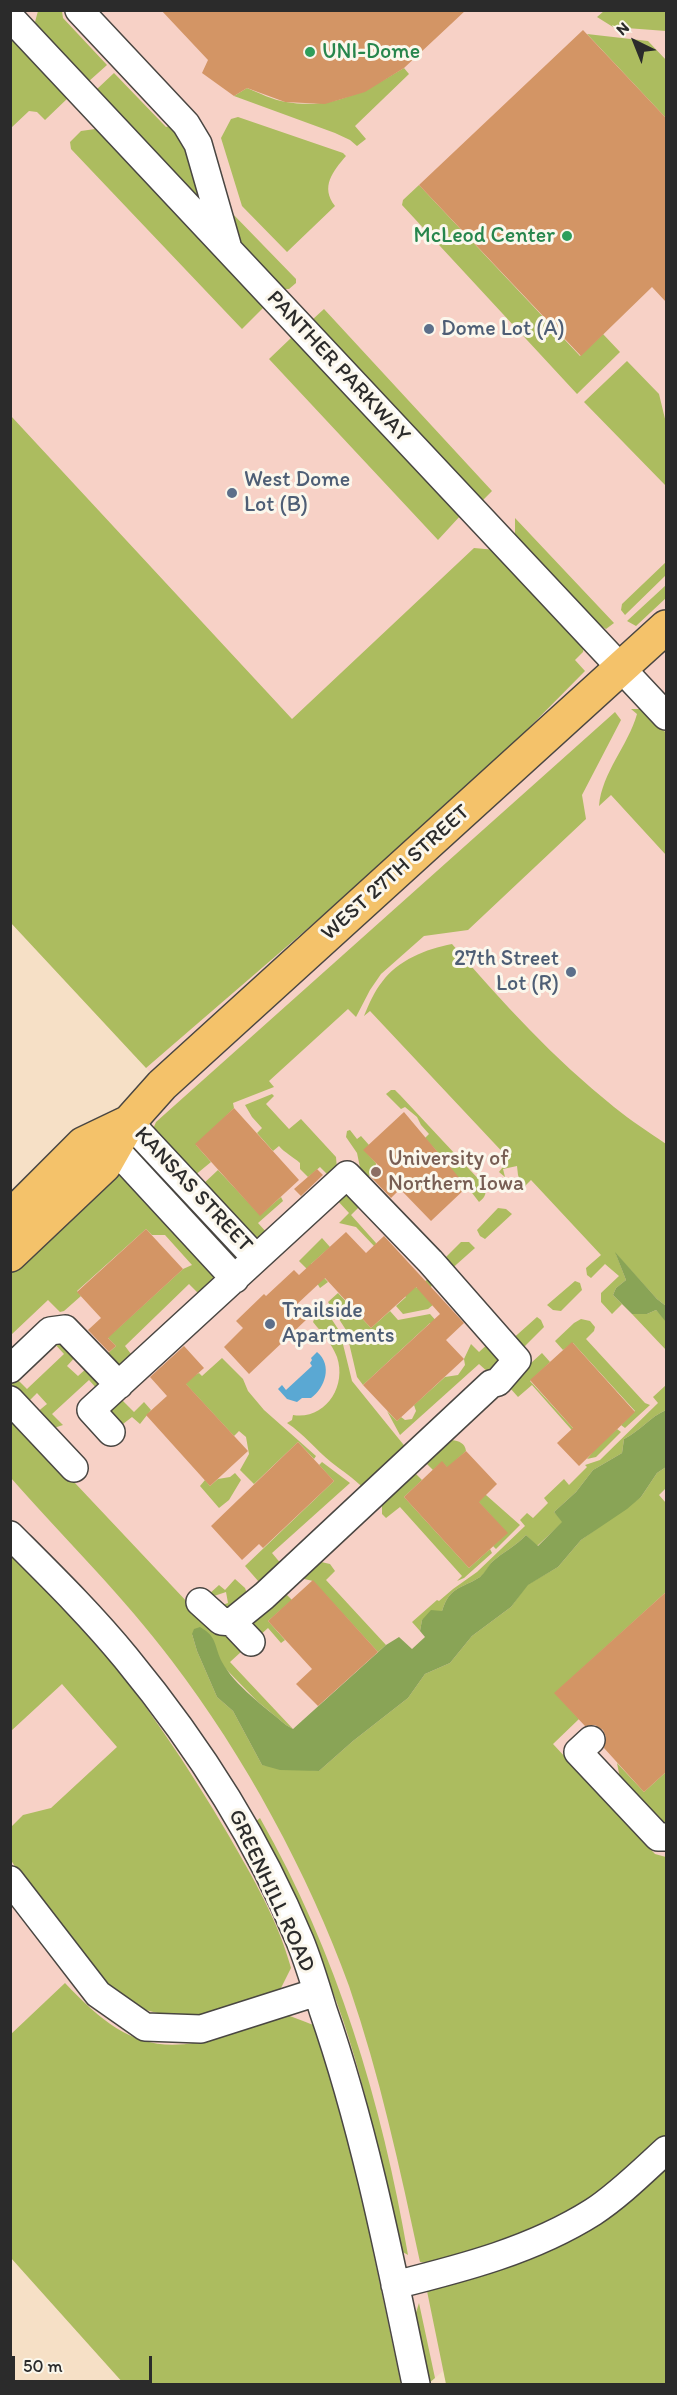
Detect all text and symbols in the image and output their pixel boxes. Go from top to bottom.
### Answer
north arrow [605,12,665,72]
text: N [612,18,633,39]
place label: UNI-Dome [322,39,420,65]
marker: UNI-Dome [303,45,317,59]
place label: McLeod Center [413,223,555,249]
marker: McLeod Center [560,229,574,243]
street label: PANTHER PARKWAY [261,285,415,449]
place label: Dome Lot (A) [441,316,565,342]
marker: Dome Lot (A) [422,322,436,336]
place label: West Dome Lot (B) [244,467,350,518]
marker: West Dome Lot (B) [225,486,239,500]
street label: WEST 27TH STREET [316,799,476,947]
place label: 27th Street Lot (R) [454,946,559,998]
marker: 27th Street Lot (R) [564,965,578,979]
street label: KANSAS STREET [128,1122,258,1258]
place label: University of Northern Iowa [388,1146,524,1198]
marker: University of Northern Iowa [369,1165,383,1179]
place label: Trailside Apartments [282,1298,394,1350]
marker: Trailside Apartments [263,1317,277,1331]
street label: GREENHILL ROAD [222,1806,320,1976]
scale bar [15,2344,154,2382]
text: 50 m [23,2355,63,2377]

